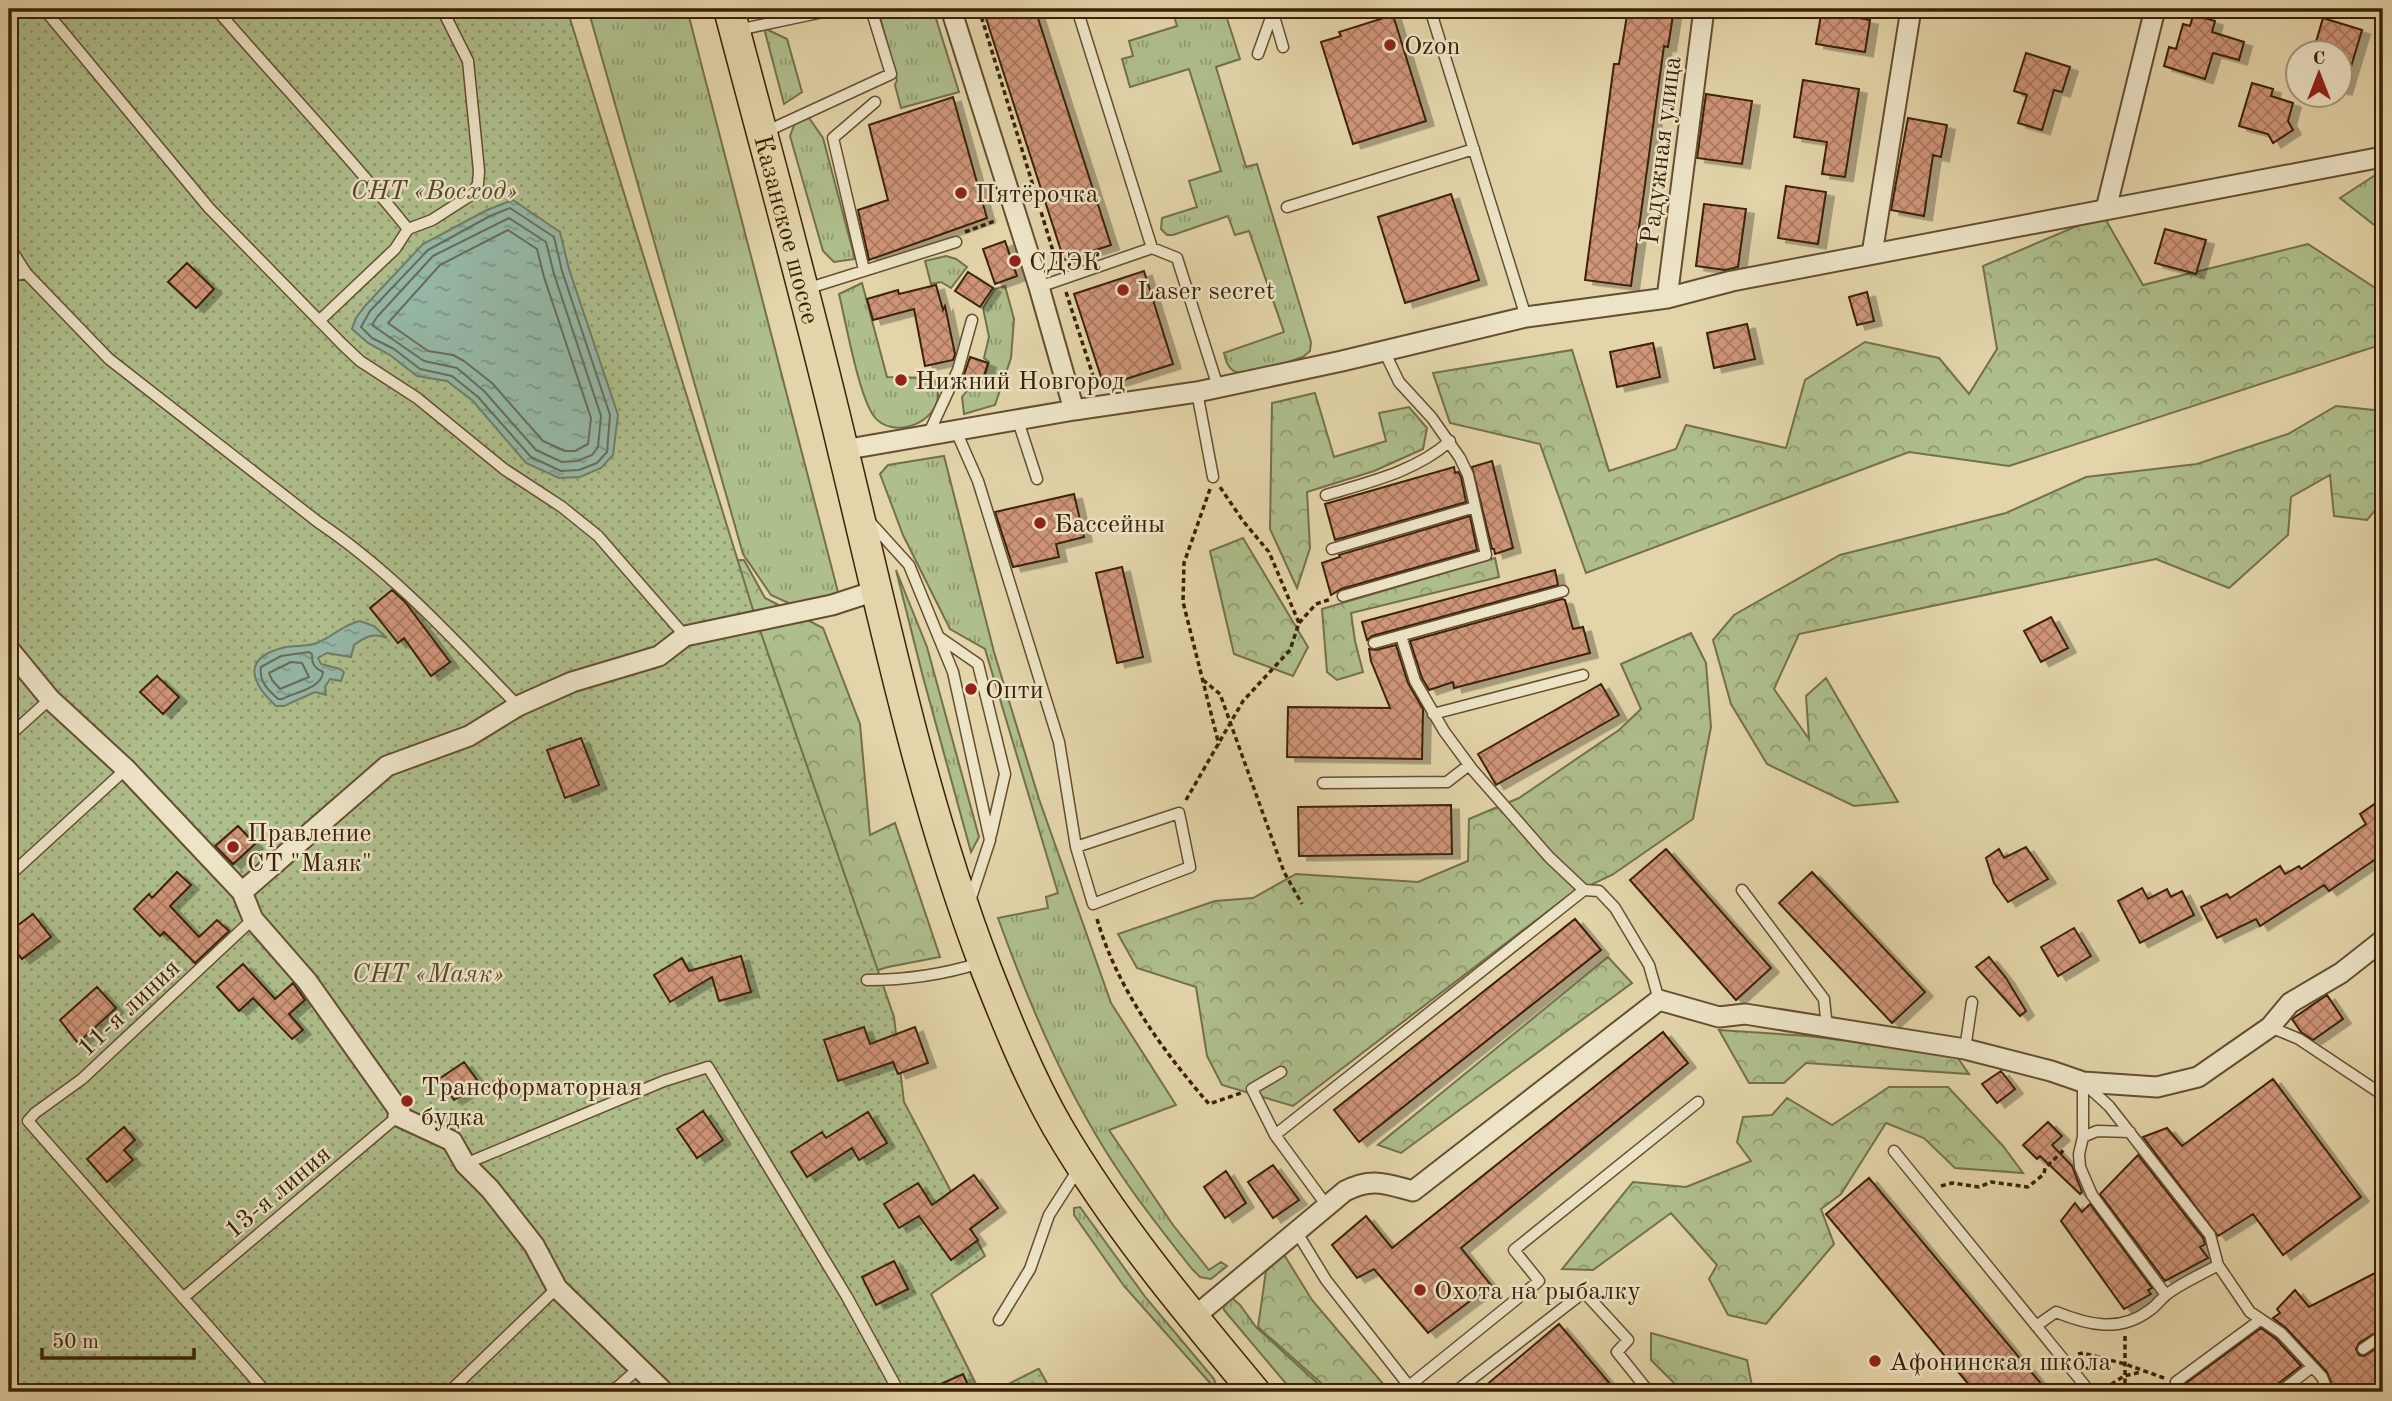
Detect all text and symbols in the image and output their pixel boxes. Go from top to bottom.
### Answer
place label: Ozon [1404,34,1461,60]
marker: Ozon [1382,37,1398,53]
north arrow [2284,38,2354,108]
text: С [2313,50,2325,69]
street label: Радужная улица [1638,55,1686,246]
street label: Казанское шоссе [748,133,823,327]
park label: СНТ «Восход» [351,179,517,205]
place label: Пятёрочка [975,182,1099,208]
marker: Пятёрочка [953,185,969,201]
place label: СДЭК [1029,250,1101,276]
marker: СДЭК [1007,253,1023,269]
place label: Laser secret [1137,279,1275,305]
marker: Laser secret [1115,282,1131,298]
place label: Нижний Новгород [915,369,1125,395]
marker: Нижний Новгород [893,372,909,388]
place label: Бассейны [1054,512,1165,538]
marker: Бассейны [1032,515,1048,531]
place label: Опти [985,678,1044,704]
marker: Опти [963,681,979,697]
place label: Правление СТ "Маяк" [247,821,372,877]
marker: Правление СТ "Маяк" [225,839,241,855]
street label: 11-я линия [73,955,186,1062]
park label: СНТ «Маяк» [352,962,504,988]
place label: Трансформаторная будка [421,1075,642,1131]
marker: Трансформаторная будка [399,1093,415,1109]
street label: 13-я линия [220,1141,336,1244]
place label: Охота на рыбалку [1434,1279,1641,1305]
marker: Охота на рыбалку [1412,1282,1428,1298]
scale bar [42,1317,194,1361]
text: 50 m [52,1332,99,1353]
place label: Афонинская школа [1889,1350,2111,1376]
marker: Афонинская школа [1867,1353,1883,1369]

